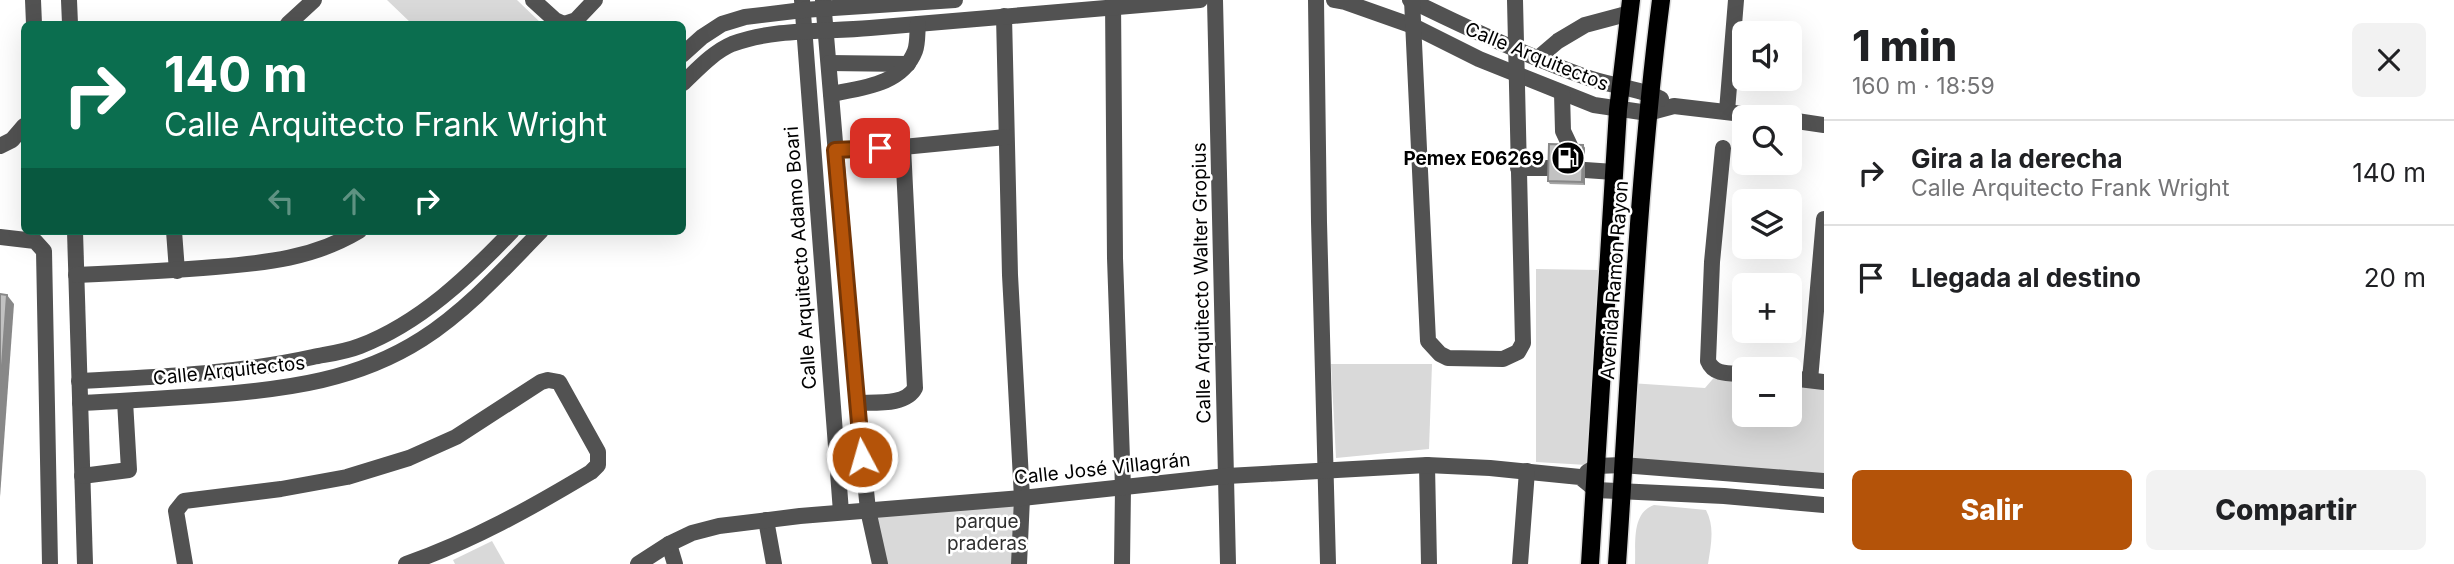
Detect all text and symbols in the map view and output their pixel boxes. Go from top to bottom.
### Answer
street label: Calle Arquitectos [1462,17,1612,96]
text: 1 min [1852,20,1957,71]
map controls [1732,21,1802,427]
button: sound [1732,21,1802,91]
button: close [2352,23,2426,97]
text: 140 m [164,45,308,104]
icon: right [49,49,140,140]
text: 160 m · 18:59 [1852,72,1995,100]
text: Calle Arquitecto Frank Wright [164,105,607,144]
button: search [1732,105,1802,175]
pin [850,118,910,178]
street label: Calle Arquitecto Adamo Boari [780,126,821,390]
icon: arrive [861,129,899,167]
fuel station icon: Pemex E06269 [1549,139,1587,177]
street label: Calle Arquitecto Walter Gropius [1188,142,1215,424]
text: Gira a la derecha [1911,143,2123,174]
place label: Pemex E06269 [1403,147,1544,170]
icon: right [1852,154,1890,192]
text: 140 m [2352,157,2426,188]
text: Calle Arquitecto Frank Wright [1911,174,2229,202]
street label: Avenida Ramon Rayon [1596,180,1633,380]
icon: left [262,182,300,220]
icon: ahead [335,182,373,220]
icon: right [408,182,446,220]
button: layers [1732,189,1802,259]
icon: arrive [1852,259,1890,297]
text: Llegada al destino [1911,262,2141,293]
text: 20 m [2364,262,2426,293]
button: + [1732,273,1802,343]
street label: Calle Arquitectos [152,351,306,390]
button: − [1732,357,1802,427]
position arrow [825,420,899,494]
street label: Calle José Villagrán [1013,448,1191,489]
button: Salir [1852,470,2132,550]
button: Compartir [2146,470,2426,550]
park label: parque praderas [947,510,1027,555]

